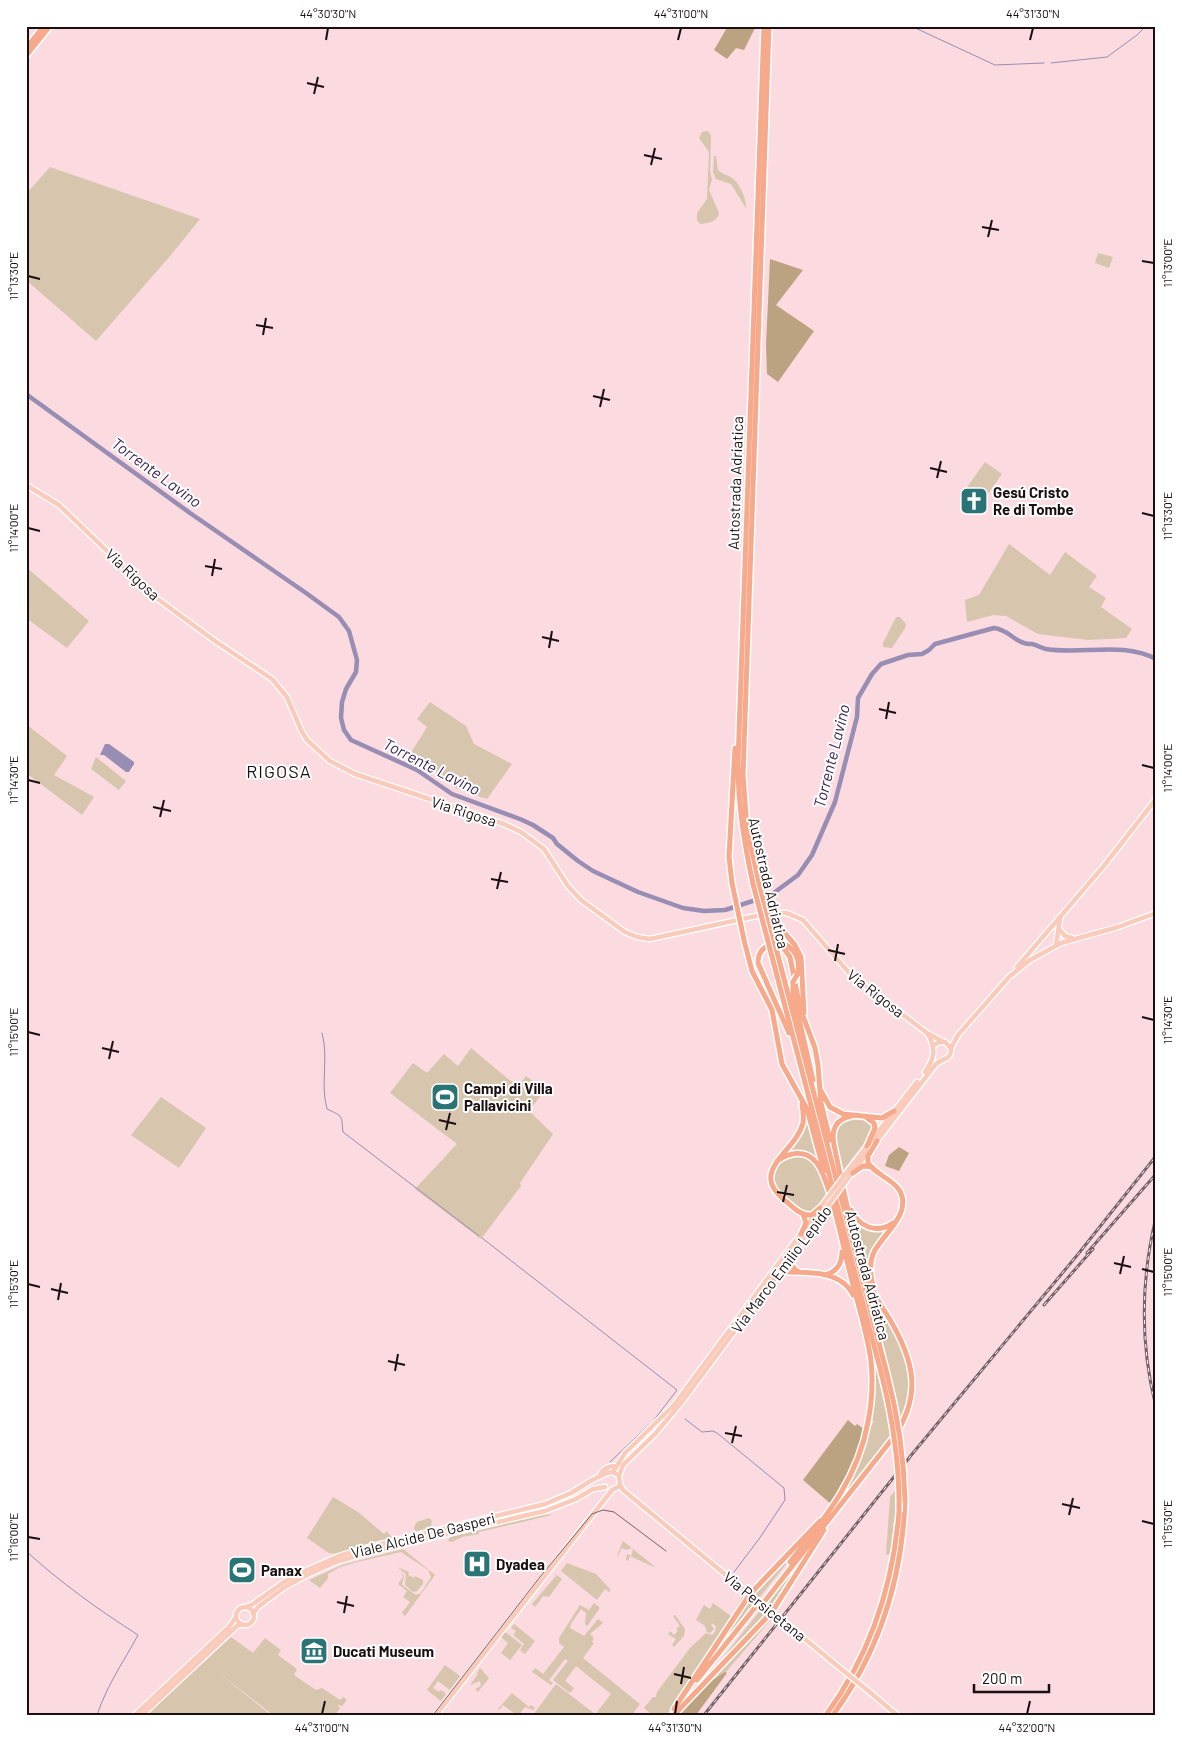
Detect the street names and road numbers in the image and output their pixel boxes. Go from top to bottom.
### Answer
street label: Autostrada Adriatica [724,416,746,550]
street label: Via Rigosa [102,544,164,604]
street label: Via Rigosa [429,792,499,830]
street label: Autostrada Adriatica [745,816,793,950]
street label: Via Rigosa [844,965,908,1021]
street label: Via Marco Emilio Lepido [727,1202,835,1336]
street label: Autostrada Adriatica [842,1208,894,1342]
street label: Viale Alcide De Gasperi [349,1508,497,1562]
street label: Via Persicetana [720,1567,810,1645]

